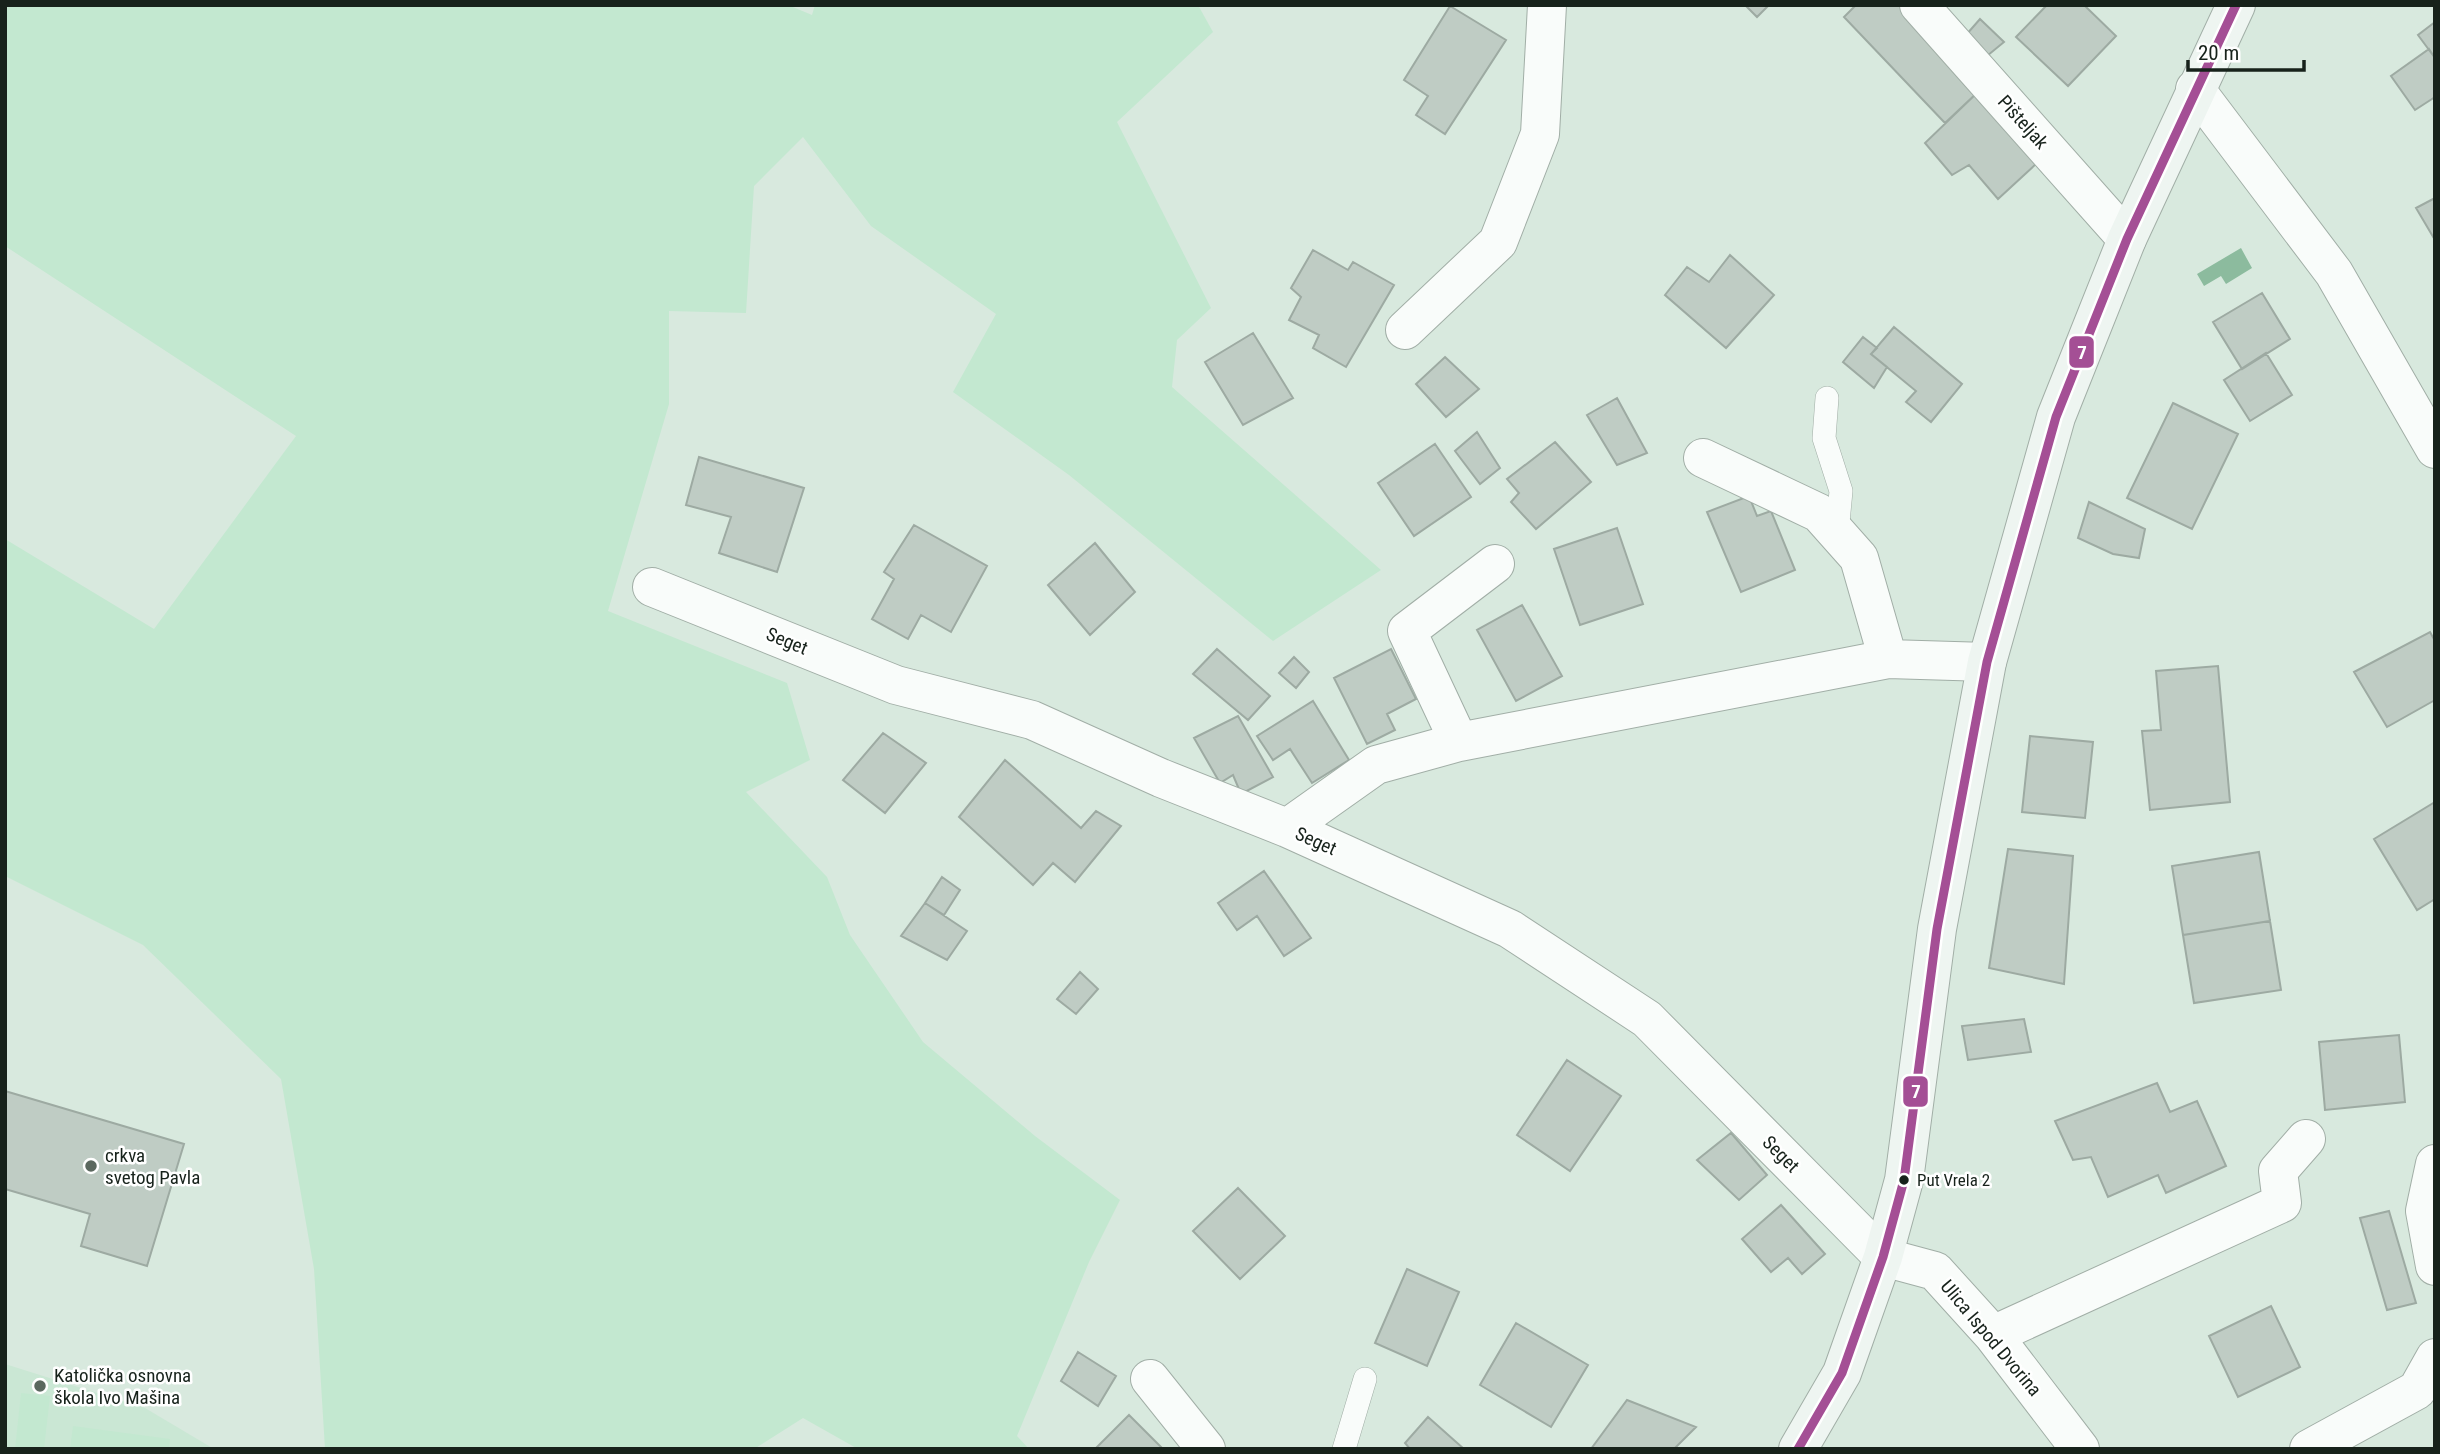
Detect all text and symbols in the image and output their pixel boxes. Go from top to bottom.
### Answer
scale bar [2188,28,2304,72]
text: 20 m [2198,41,2239,65]
street label: Pišteljak [1993,90,2053,154]
line badge: 7 [2068,335,2095,369]
text: 7 [2077,341,2087,364]
street label: Seget [763,622,811,660]
street label: Seget [1292,822,1340,860]
line badge: 7 [1902,1075,1929,1108]
text: 7 [1911,1080,1921,1103]
street label: Seget [1758,1131,1804,1177]
place label: crkva svetog Pavla [105,1144,200,1189]
marker: crkva svetog Pavla [83,1158,99,1174]
place label: Put Vrela 2 [1917,1170,1990,1190]
marker: Put Vrela 2 [1897,1173,1911,1187]
street label: Ulica Ispod Dvorina [1936,1275,2046,1401]
place label: Katolička osnovna škola Ivo Mašina [54,1364,191,1409]
marker: Katolička osnovna škola Ivo Mašina [32,1378,48,1394]

